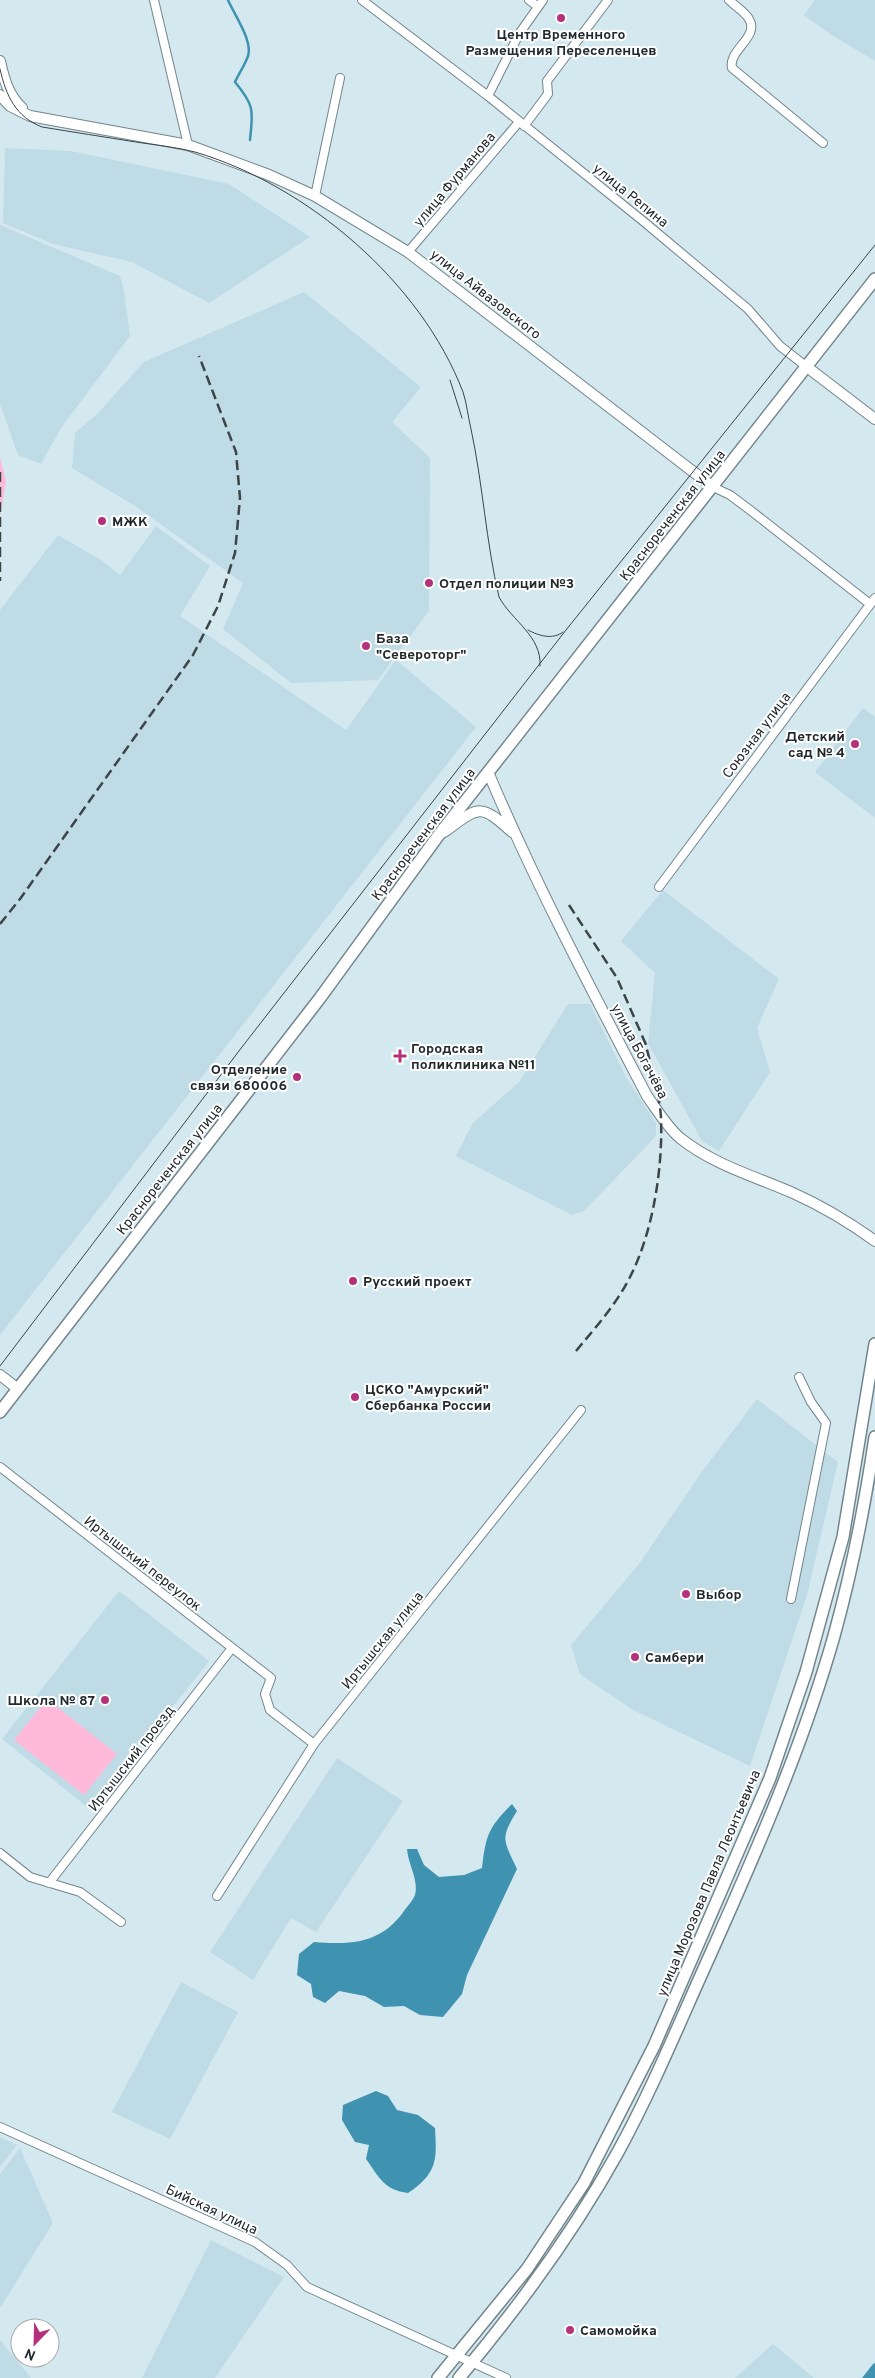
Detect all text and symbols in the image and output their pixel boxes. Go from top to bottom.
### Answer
marker: Центр Временного Размещения Переселенцев [555,12,567,24]
place label: Центр Временного Размещения Переселенцев [465,27,657,60]
street label: улица Фурманова [411,129,500,231]
street label: улица Репина [589,161,671,232]
street label: улица Айвазовского [426,247,544,344]
street label: Краснореченская улица [617,447,730,585]
place label: МЖК [112,514,148,531]
marker: МЖК [96,515,108,527]
place label: Отдел полиции №3 [439,576,574,593]
marker: Отдел полиции №3 [423,577,435,589]
place label: База "Североторг" [376,631,466,664]
marker: База "Североторг" [360,640,372,652]
street label: Союзная улица [719,689,795,782]
place label: Детский сад № 4 [785,729,845,762]
marker: Детский сад № 4 [849,738,861,750]
street label: Краснореченская улица [369,765,480,905]
street label: улица Богачёва [606,1001,671,1102]
place label: Городская поликлиника №11 [411,1041,536,1074]
marker: Городская поликлиника №11 [393,1049,407,1063]
place label: Отделение связи 680006 [190,1062,287,1095]
marker: Отделение связи 680006 [291,1071,303,1083]
street label: Краснореченская улица [114,1101,227,1239]
place label: Русский проект [363,1274,472,1291]
marker: Русский проект [347,1275,359,1287]
place label: ЦСКО "Амурский" Сбербанка России [365,1382,491,1415]
marker: ЦСКО "Амурский" Сбербанка России [349,1391,361,1403]
street label: Иртышский переулок [80,1513,204,1615]
place label: Выбор [696,1587,742,1604]
marker: Выбор [680,1588,692,1600]
street label: Иртышская улица [339,1589,428,1693]
place label: Самбери [645,1650,704,1667]
marker: Самбери [629,1651,641,1663]
place label: Школа № 87 [8,1693,95,1710]
marker: Школа № 87 [99,1694,111,1706]
street label: Иртышский проезд [85,1702,179,1815]
street label: улица Морозова Павла Леонтьевича [654,1768,765,1999]
street label: Бийская улица [163,2182,260,2239]
north arrow [10,2318,60,2368]
place label: Самомойка [580,2323,657,2340]
marker: Самомойка [564,2324,576,2336]
text: N [23,2344,38,2363]

